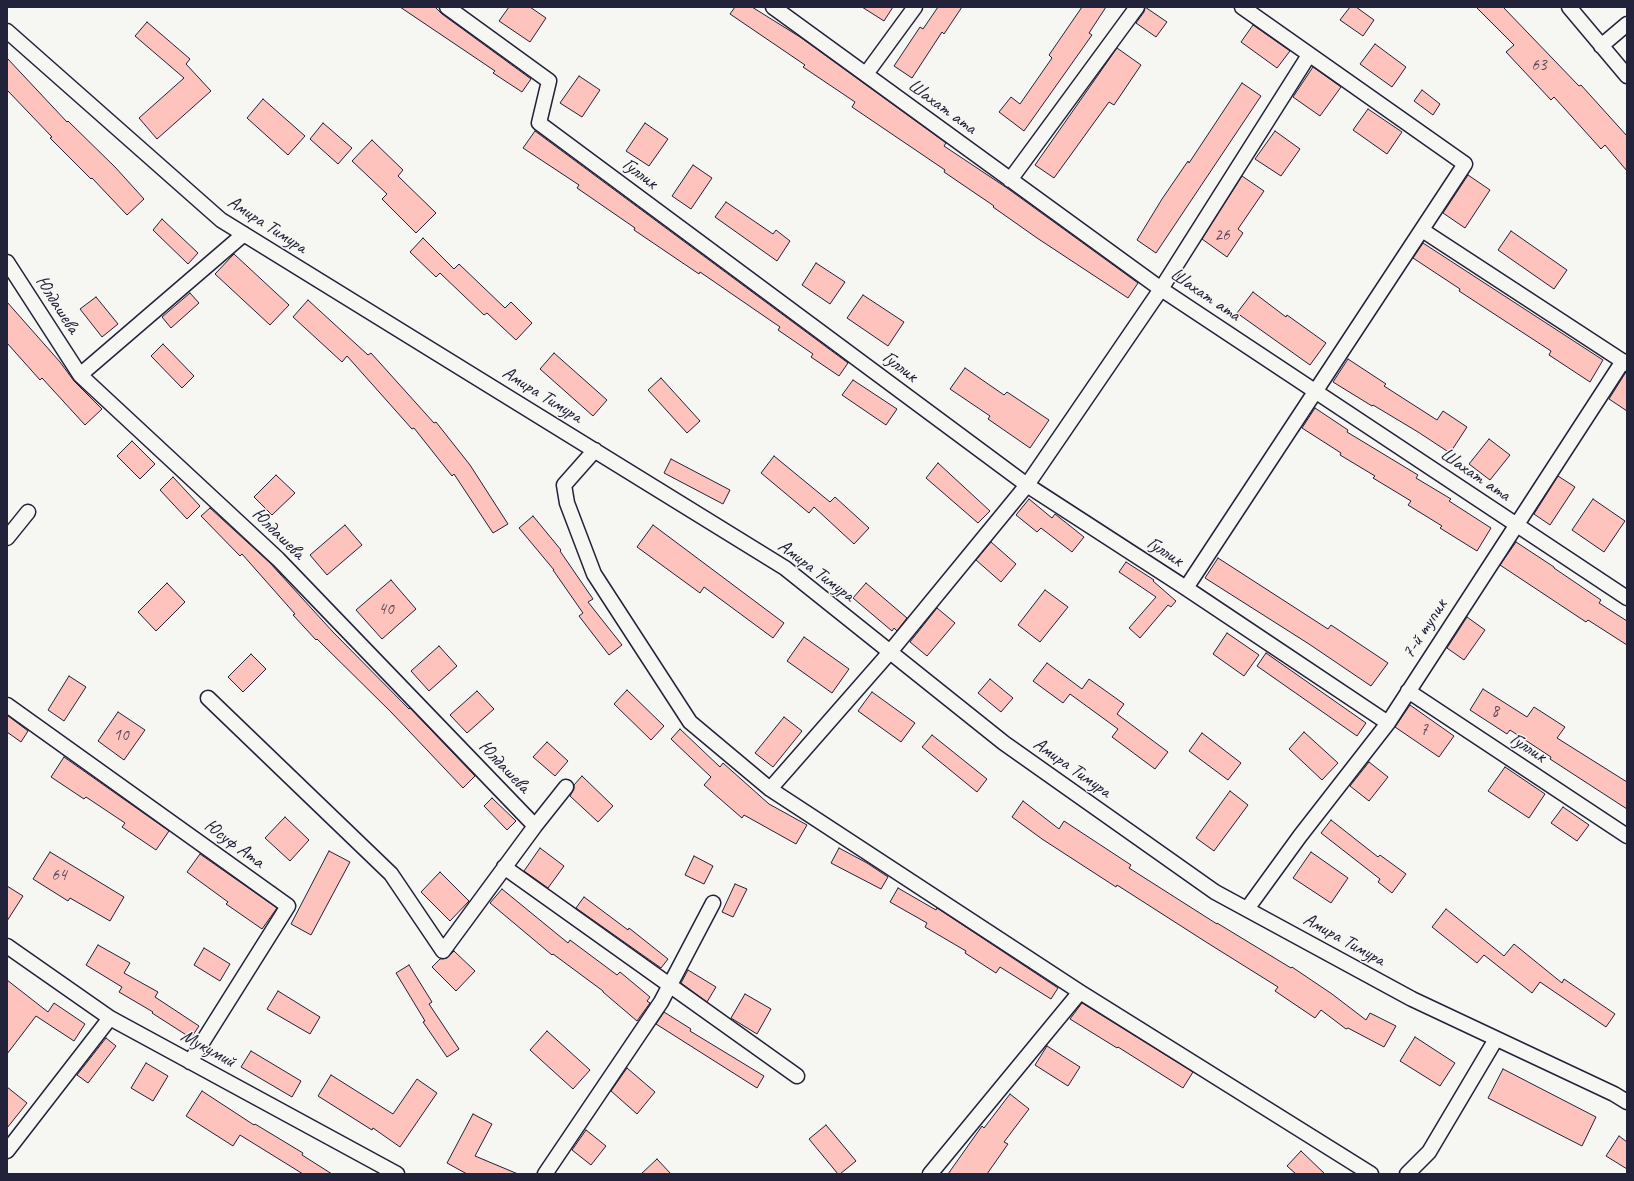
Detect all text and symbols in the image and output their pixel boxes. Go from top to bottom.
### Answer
house number: 63 [1531,56,1547,76]
street label: Шахат ата [903,74,981,140]
street label: Гуллик [618,153,662,195]
street label: Амира Тимура [223,191,311,259]
house number: 26 [1214,226,1230,246]
street label: Шахат ата [1166,263,1244,327]
street label: Юлдашева [30,272,84,338]
street label: Гуллик [878,346,922,388]
street label: Амира Тимура [498,362,586,428]
street label: Шахат ата [1436,443,1514,507]
street label: Юлдашева [247,503,309,565]
street label: Гуллик [1143,532,1187,572]
street label: Амира Тимура [773,535,859,607]
street label: 7-й тупик [1397,595,1453,663]
house number: 40 [378,600,394,620]
house number: 8 [1491,702,1499,722]
house number: 7 [1420,721,1428,741]
house number: 10 [113,726,129,746]
street label: Гуллик [1506,728,1550,768]
street label: Амира Тимура [1029,733,1115,803]
street label: Юлдашева [473,736,535,798]
street label: Юсуф Ата [199,815,269,873]
house number: 64 [51,866,67,886]
street label: Амира Тимура [1299,908,1389,972]
street label: Мукумий [177,1025,239,1073]

